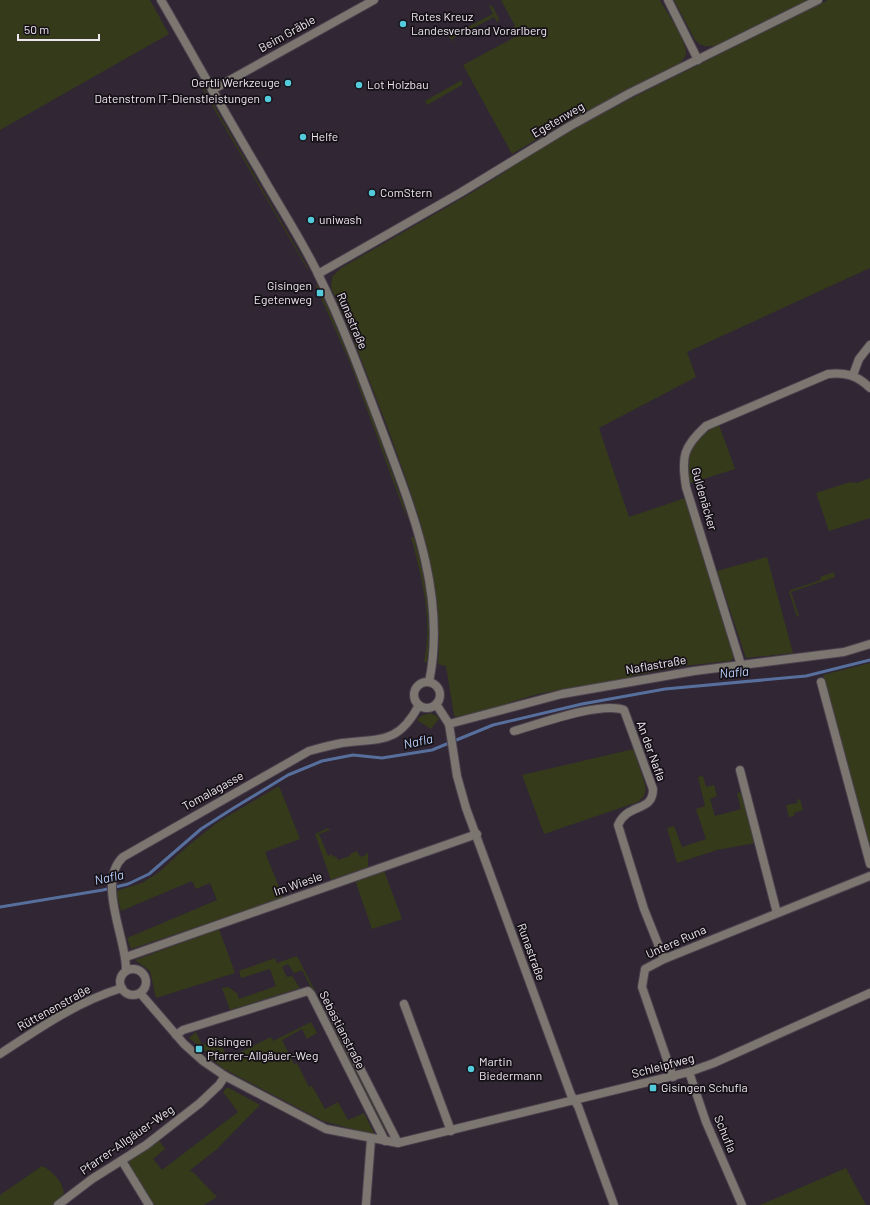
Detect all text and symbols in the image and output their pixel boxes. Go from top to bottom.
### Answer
place label: Rotes Kreuz Landesverband Vorarlberg [411,9,547,37]
street label: Beim Gräble [256,12,317,54]
scale bar [18,16,99,42]
marker: Rotes Kreuz Landesverband Vorarlberg [398,19,408,29]
text: 50 m [24,22,49,36]
place label: Oertli Werkzeuge [191,75,280,89]
place label: Lot Holzbau [367,77,429,91]
marker: Oertli Werkzeuge [283,78,293,88]
marker: Lot Holzbau [354,80,364,90]
place label: Datenstrom IT-Dienstleistungen [94,91,260,105]
marker: Datenstrom IT-Dienstleistungen [263,94,273,104]
street label: Egetenweg [529,99,586,140]
place label: Helfe [311,129,338,143]
marker: Helfe [298,132,308,142]
place label: ComStern [380,185,432,199]
marker: ComStern [367,188,377,198]
place label: uniwash [319,212,362,226]
marker: uniwash [306,215,316,225]
place label: Gisingen Egetenweg [254,278,312,306]
marker: Gisingen Egetenweg [315,288,325,298]
street label: Runastraße [335,290,371,351]
street label: Guldenäcker [689,466,721,532]
street label: Naflastraße [625,652,687,676]
water label: Nafla [719,663,750,681]
street label: An der Nafla [635,719,669,783]
water label: Nafla [402,730,434,752]
street label: Tomalagasse [179,768,246,813]
water label: Nafla [93,866,125,888]
street label: Im Wiesle [272,868,324,898]
street label: Runastraße [515,921,549,982]
street label: Untere Runa [643,922,708,961]
street label: Rüttenenstraße [14,981,93,1033]
street label: Sebastianstraße [317,988,369,1071]
place label: Gisingen Pfarrer-Allgäuer-Weg [207,1034,318,1062]
marker: Gisingen Pfarrer-Allgäuer-Weg [194,1044,204,1054]
street label: Schleipfweg [630,1050,696,1080]
place label: Martin Biedermann [479,1054,542,1082]
marker: Martin Biedermann [466,1064,476,1074]
place label: Gisingen Schufla [661,1080,748,1094]
marker: Gisingen Schufla [648,1083,658,1093]
street label: Pfarrer-Allgäuer-Weg [77,1102,176,1177]
street label: Schufla [712,1113,740,1154]

